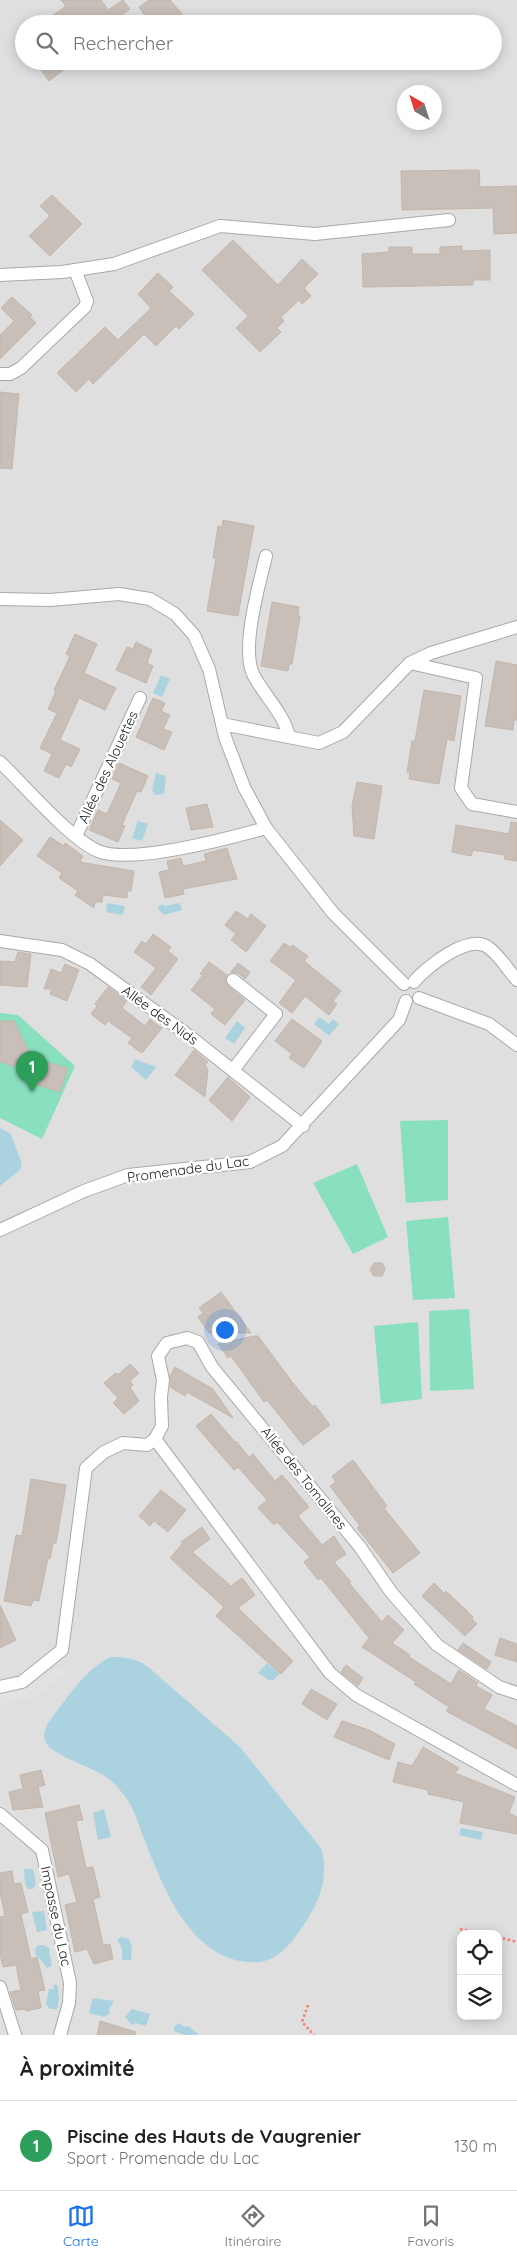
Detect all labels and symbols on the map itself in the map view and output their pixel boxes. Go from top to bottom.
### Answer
north arrow [397,85,442,130]
street label: Allée des Alouettes [74,708,142,826]
street label: Allée des Nids [118,981,202,1049]
pin: 1 [16,1051,48,1092]
street label: Promenade du Lac [126,1152,250,1186]
your location [212,1317,238,1343]
street label: Allée des Tomalines [257,1423,351,1533]
street label: Impasse du Lac [37,1864,75,1968]

